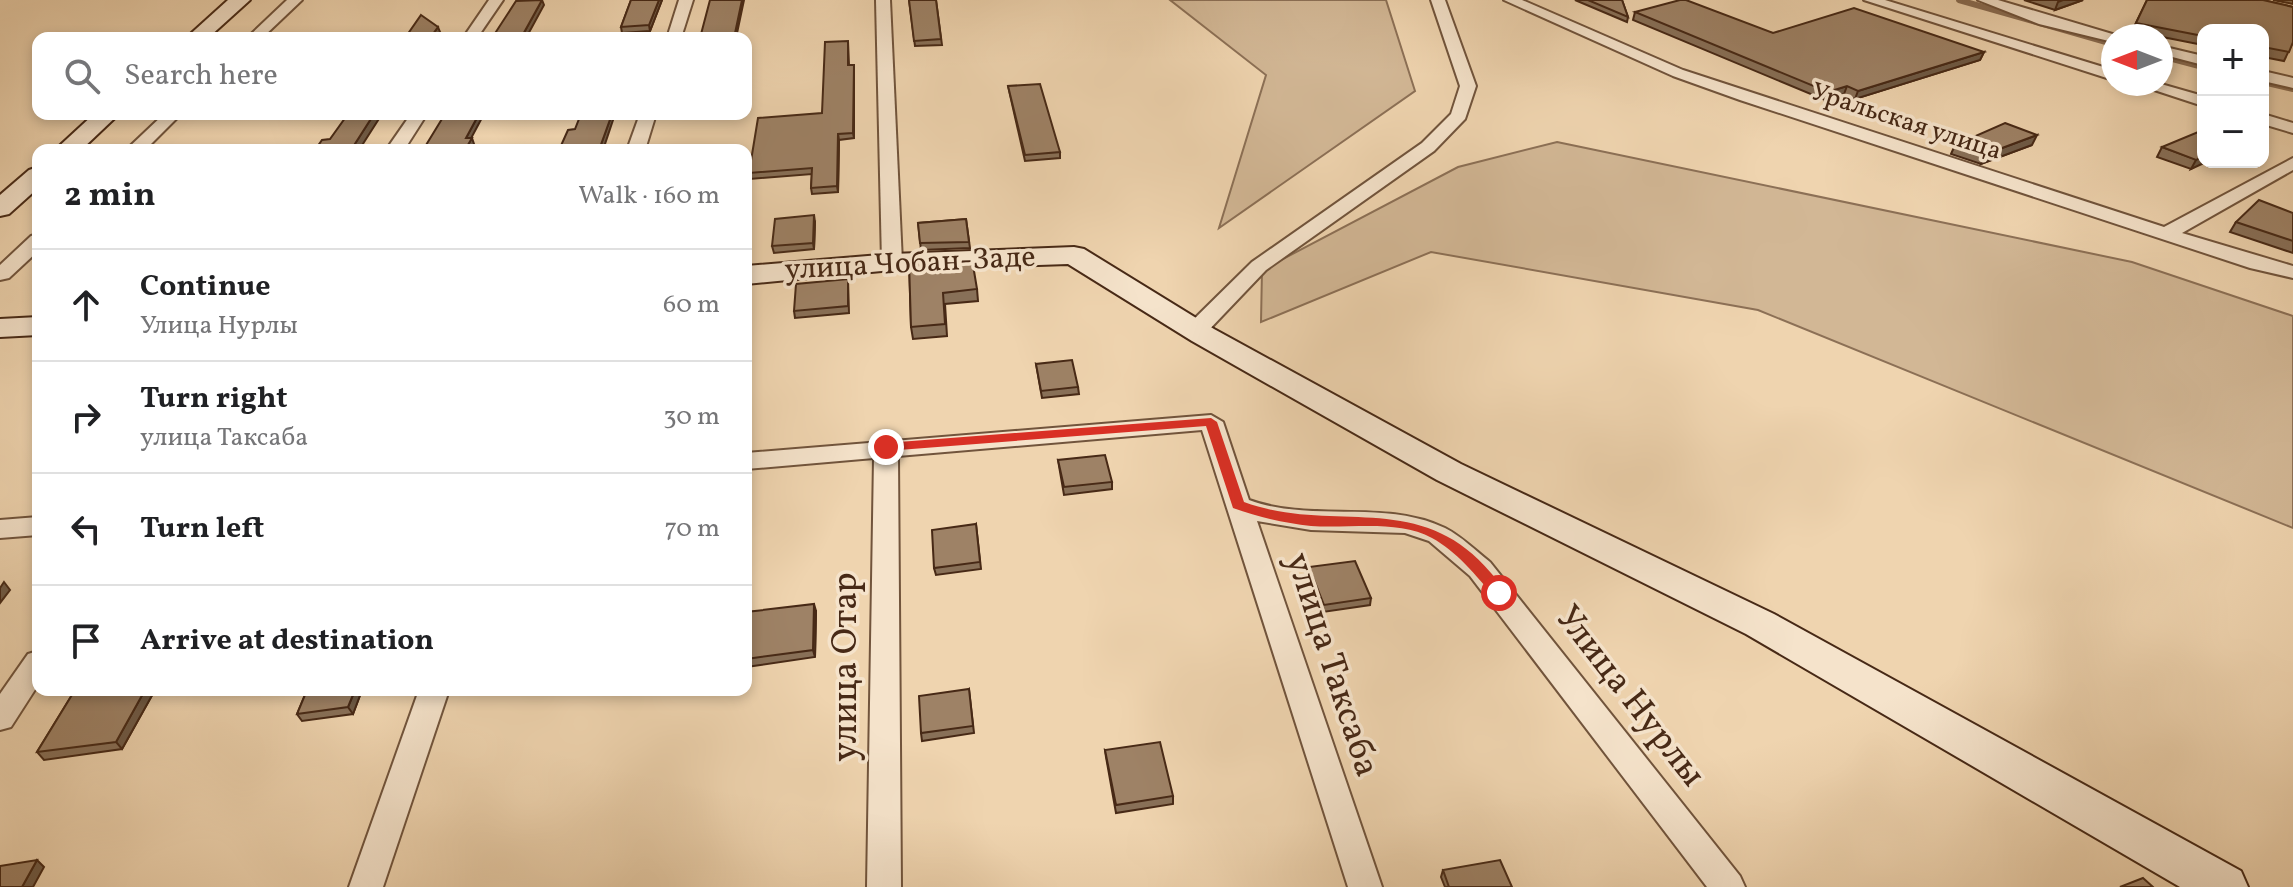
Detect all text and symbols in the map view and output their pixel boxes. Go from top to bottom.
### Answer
north arrow [2101,24,2173,96]
map controls [2197,24,2269,168]
button: + [2197,24,2269,96]
search box [32,32,752,120]
icon: search [60,54,104,98]
text: Search here [124,55,278,97]
street label: Уральская улица [1806,74,2006,170]
button: − [2197,96,2269,168]
text: 2 min [64,173,156,220]
text: Walk · 160 m [578,178,720,214]
street label: улица Чобан-Заде [783,236,1037,292]
text: Continue [140,266,271,308]
icon: ahead [64,283,108,327]
text: 60 m [663,287,720,323]
text: Улица Нурлы [140,308,298,344]
text: Turn right [140,378,288,420]
icon: right [64,395,108,439]
text: 30 m [663,399,720,435]
text: улица Таксаба [140,420,308,456]
route end [868,429,904,465]
icon: left [64,507,108,551]
text: Turn left [140,508,264,550]
text: 70 m [665,511,720,547]
street label: улица Таксаба [1271,547,1391,783]
street label: улица Отар [822,572,872,762]
route start [1481,575,1517,611]
street label: Улица Нурлы [1542,595,1716,799]
icon: arrive [64,619,108,663]
text: Arrive at destination [140,620,434,662]

